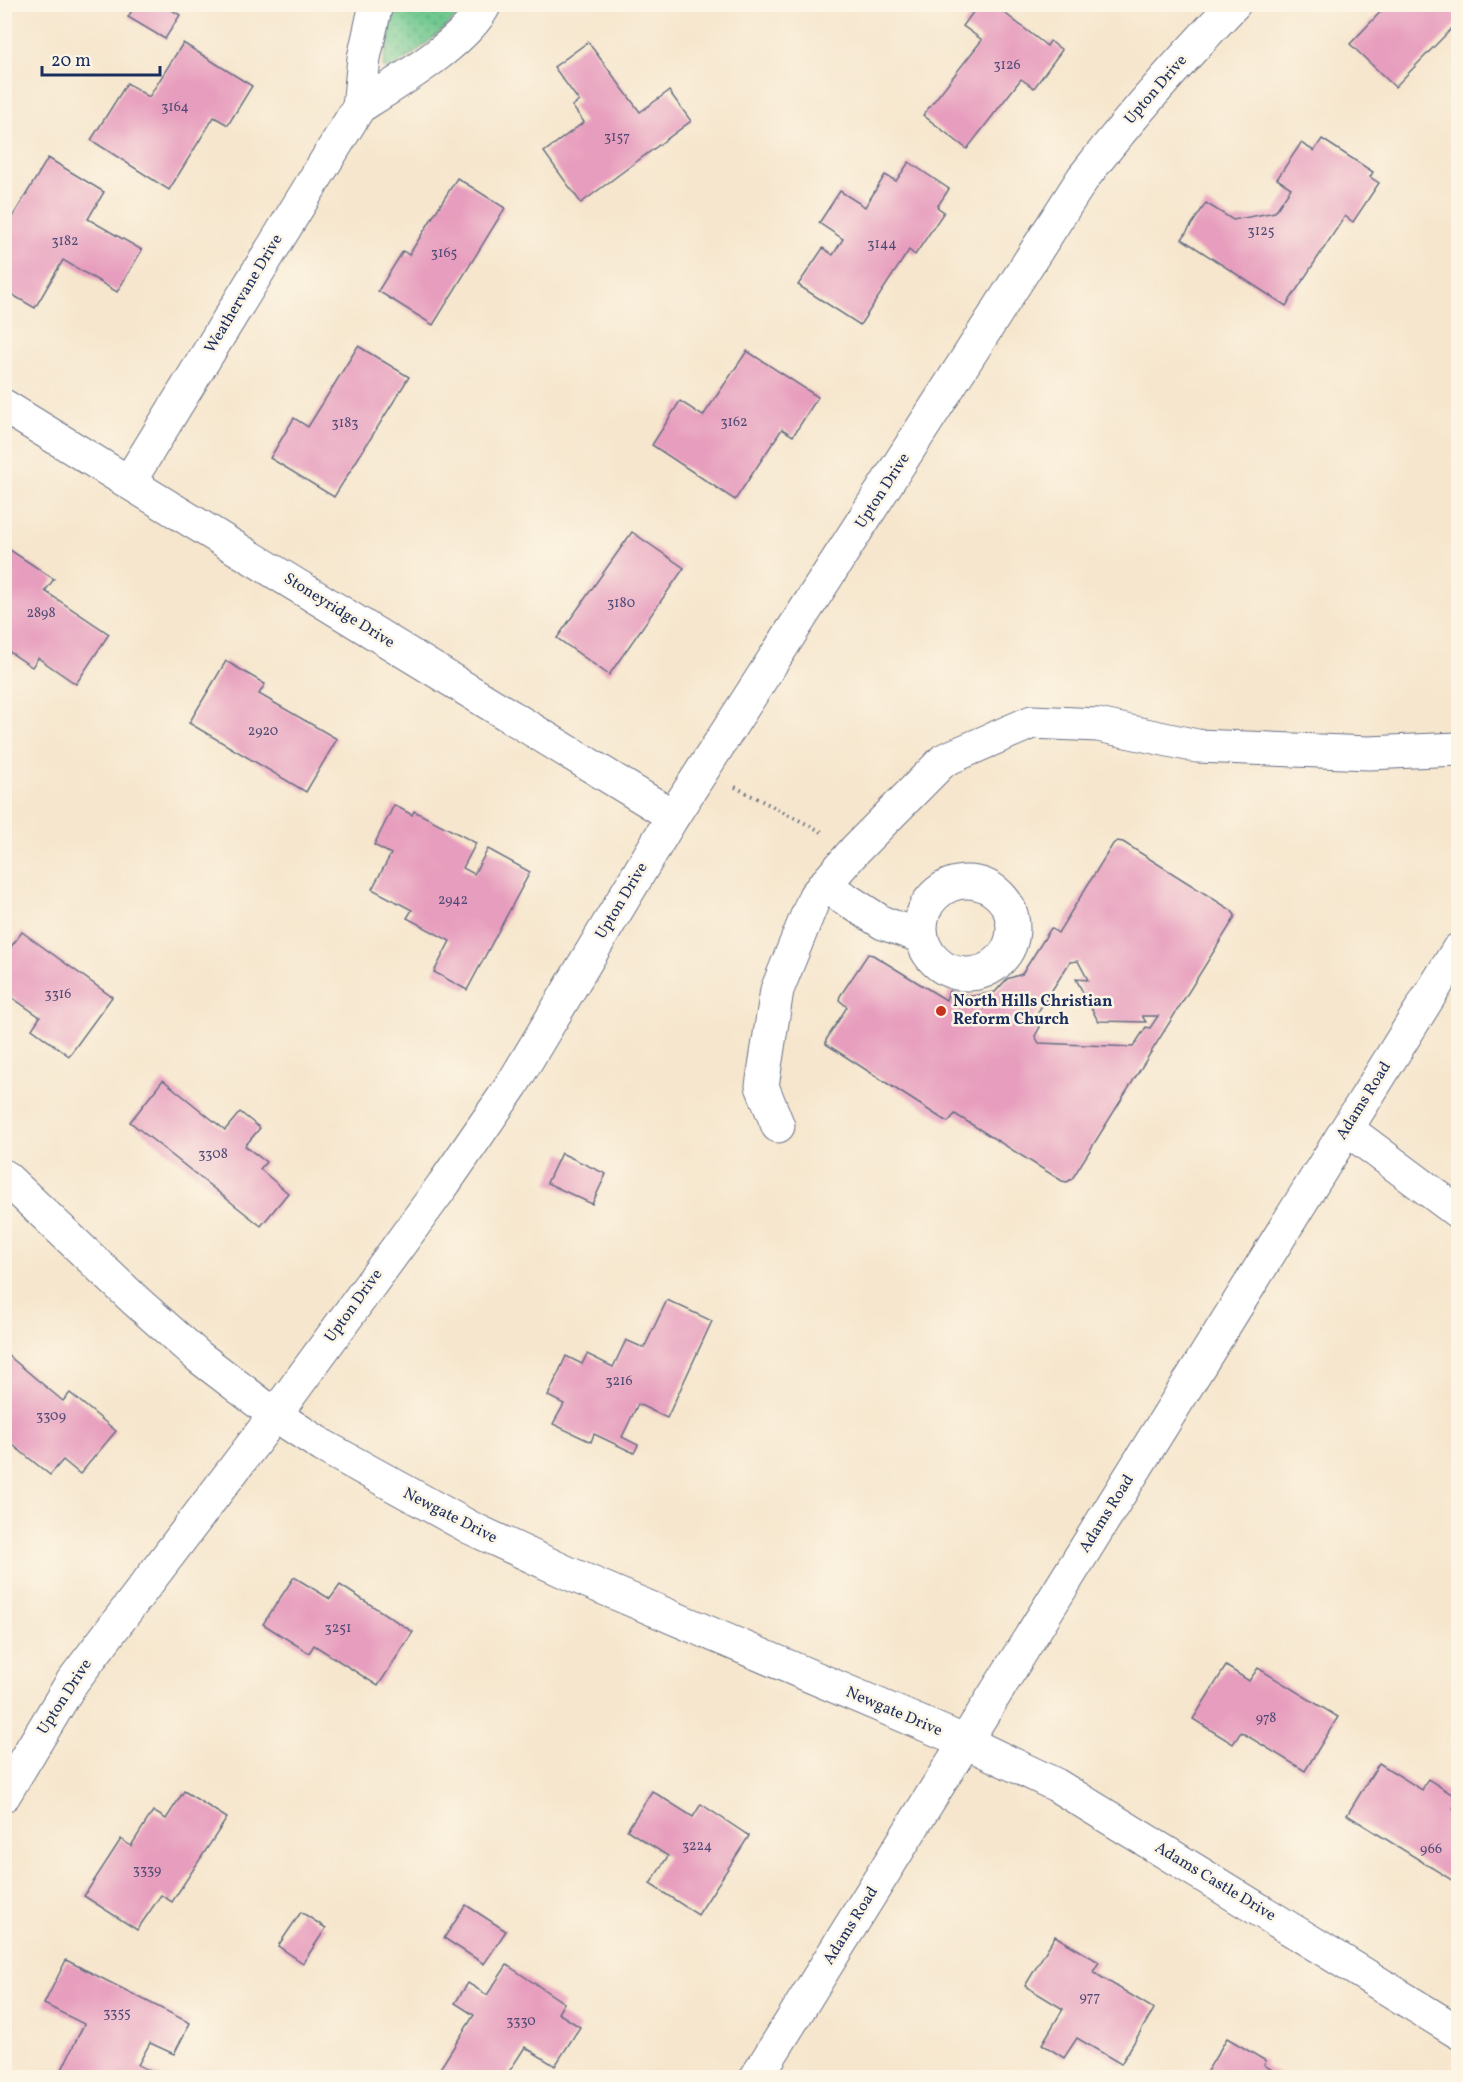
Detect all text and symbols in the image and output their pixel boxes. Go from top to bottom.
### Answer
scale bar [42,39,160,77]
text: 20 m [51,49,91,74]
street label: Upton Drive [1120,50,1192,130]
house number: 3126 [993,56,1021,75]
house number: 3164 [161,98,189,117]
house number: 3157 [604,128,630,147]
house number: 3125 [1248,222,1274,241]
street label: Weathervane Drive [200,230,288,358]
house number: 3182 [51,232,79,251]
house number: 3144 [867,235,897,254]
house number: 3165 [431,244,457,263]
house number: 3162 [720,413,748,432]
house number: 3183 [332,414,358,433]
street label: Upton Drive [850,449,916,533]
street label: Stoneyridge Drive [279,568,399,654]
house number: 3180 [607,594,635,613]
house number: 2898 [26,604,56,623]
house number: 2920 [248,722,278,741]
street label: Upton Drive [590,859,654,943]
house number: 2942 [438,891,468,910]
house number: 3316 [45,985,71,1004]
place label: North Hills Christian Reform Church [953,991,1113,1031]
marker: North Hills Christian Reform Church [934,1004,948,1018]
street label: Adams Road [1331,1058,1397,1144]
house number: 3308 [198,1145,228,1164]
street label: Upton Drive [320,1265,388,1347]
house number: 3216 [605,1372,633,1391]
house number: 3309 [36,1407,66,1426]
street label: Adams Road [1074,1471,1140,1557]
street label: Newgate Drive [399,1483,501,1549]
house number: 3251 [325,1619,351,1638]
street label: Upton Drive [32,1655,98,1739]
street label: Newgate Drive [842,1682,946,1742]
house number: 978 [1256,1709,1276,1728]
house number: 3224 [682,1837,712,1856]
street label: Adams Castle Drive [1150,1837,1280,1927]
house number: 966 [1420,1840,1442,1859]
house number: 3339 [133,1861,161,1880]
street label: Adams Road [818,1883,884,1969]
house number: 977 [1080,1988,1101,2007]
house number: 3355 [103,2004,131,2023]
house number: 3330 [506,2012,536,2031]

